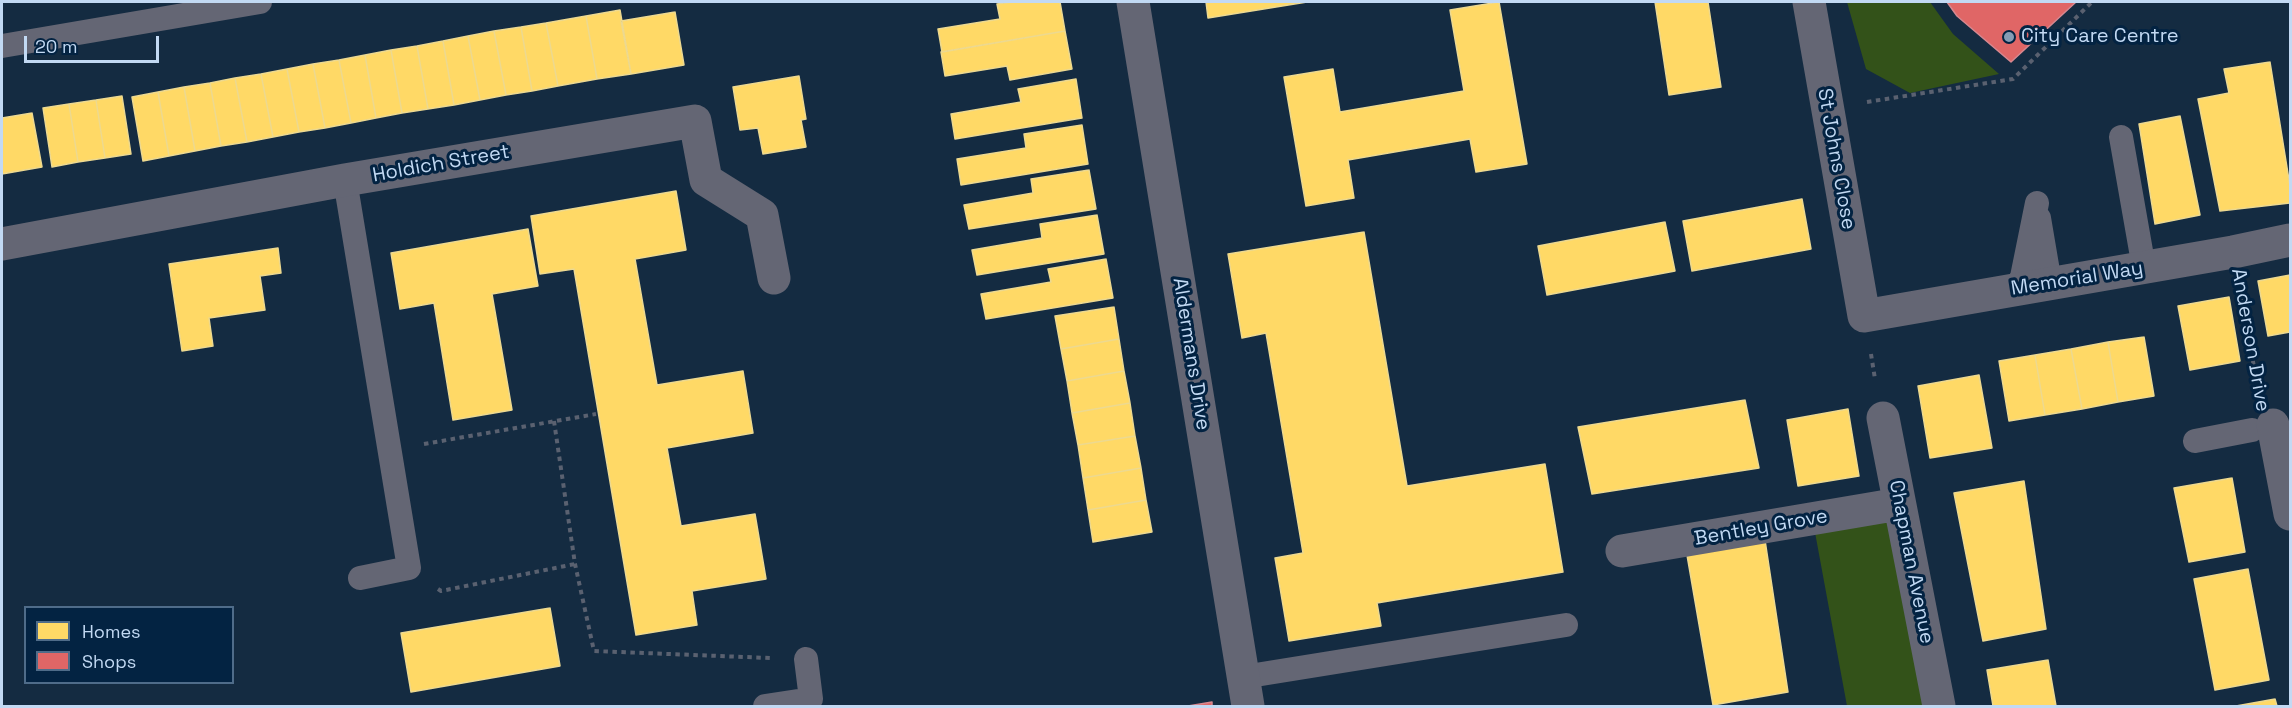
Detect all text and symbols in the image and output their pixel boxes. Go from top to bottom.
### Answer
scale bar [27,24,162,62]
place label: City Care Centre [2021,25,2179,49]
marker: City Care Centre [2002,30,2016,44]
text: 20 m [35,35,78,58]
street label: St Johns Close [1812,87,1860,231]
street label: Holdich Street [371,140,511,188]
street label: Memorial Way [2009,257,2145,301]
street label: Anderson Drive [2226,266,2274,414]
street label: Aldermans Drive [1167,276,1215,432]
street label: Chapman Avenue [1883,478,1939,646]
street label: Bentley Grove [1692,504,1830,552]
legend [24,606,234,684]
text: Homes [82,620,141,643]
text: Shops [82,650,136,673]

